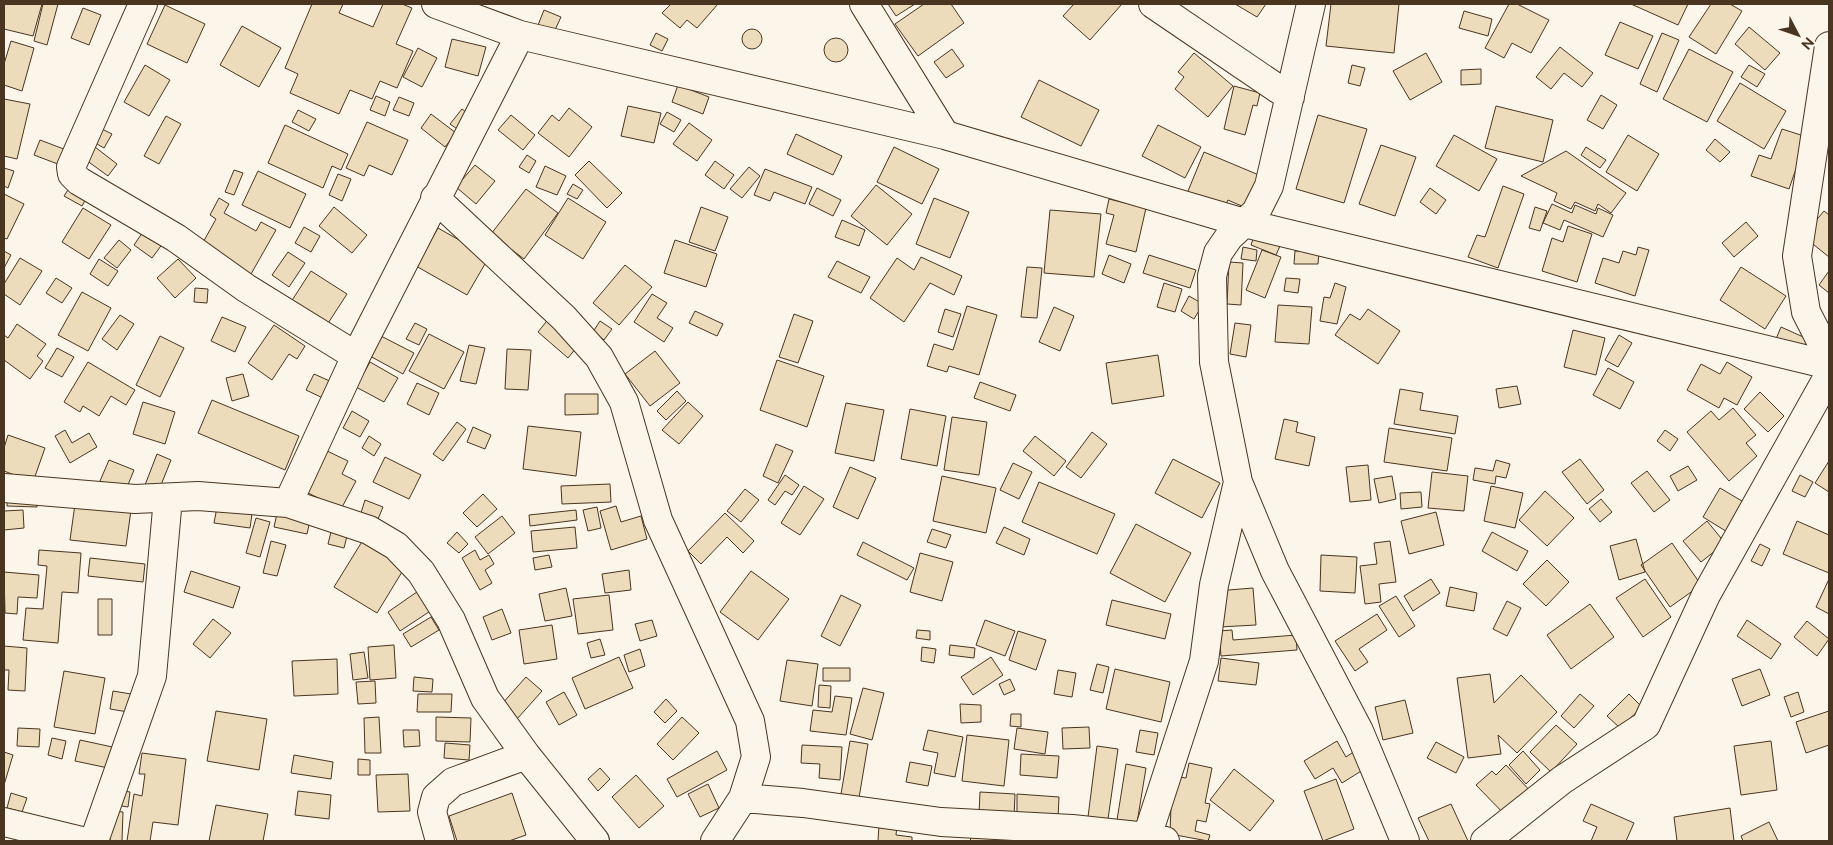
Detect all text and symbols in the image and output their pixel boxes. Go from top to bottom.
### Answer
north arrow [1773,10,1823,60]
text: N [1798,34,1817,53]

